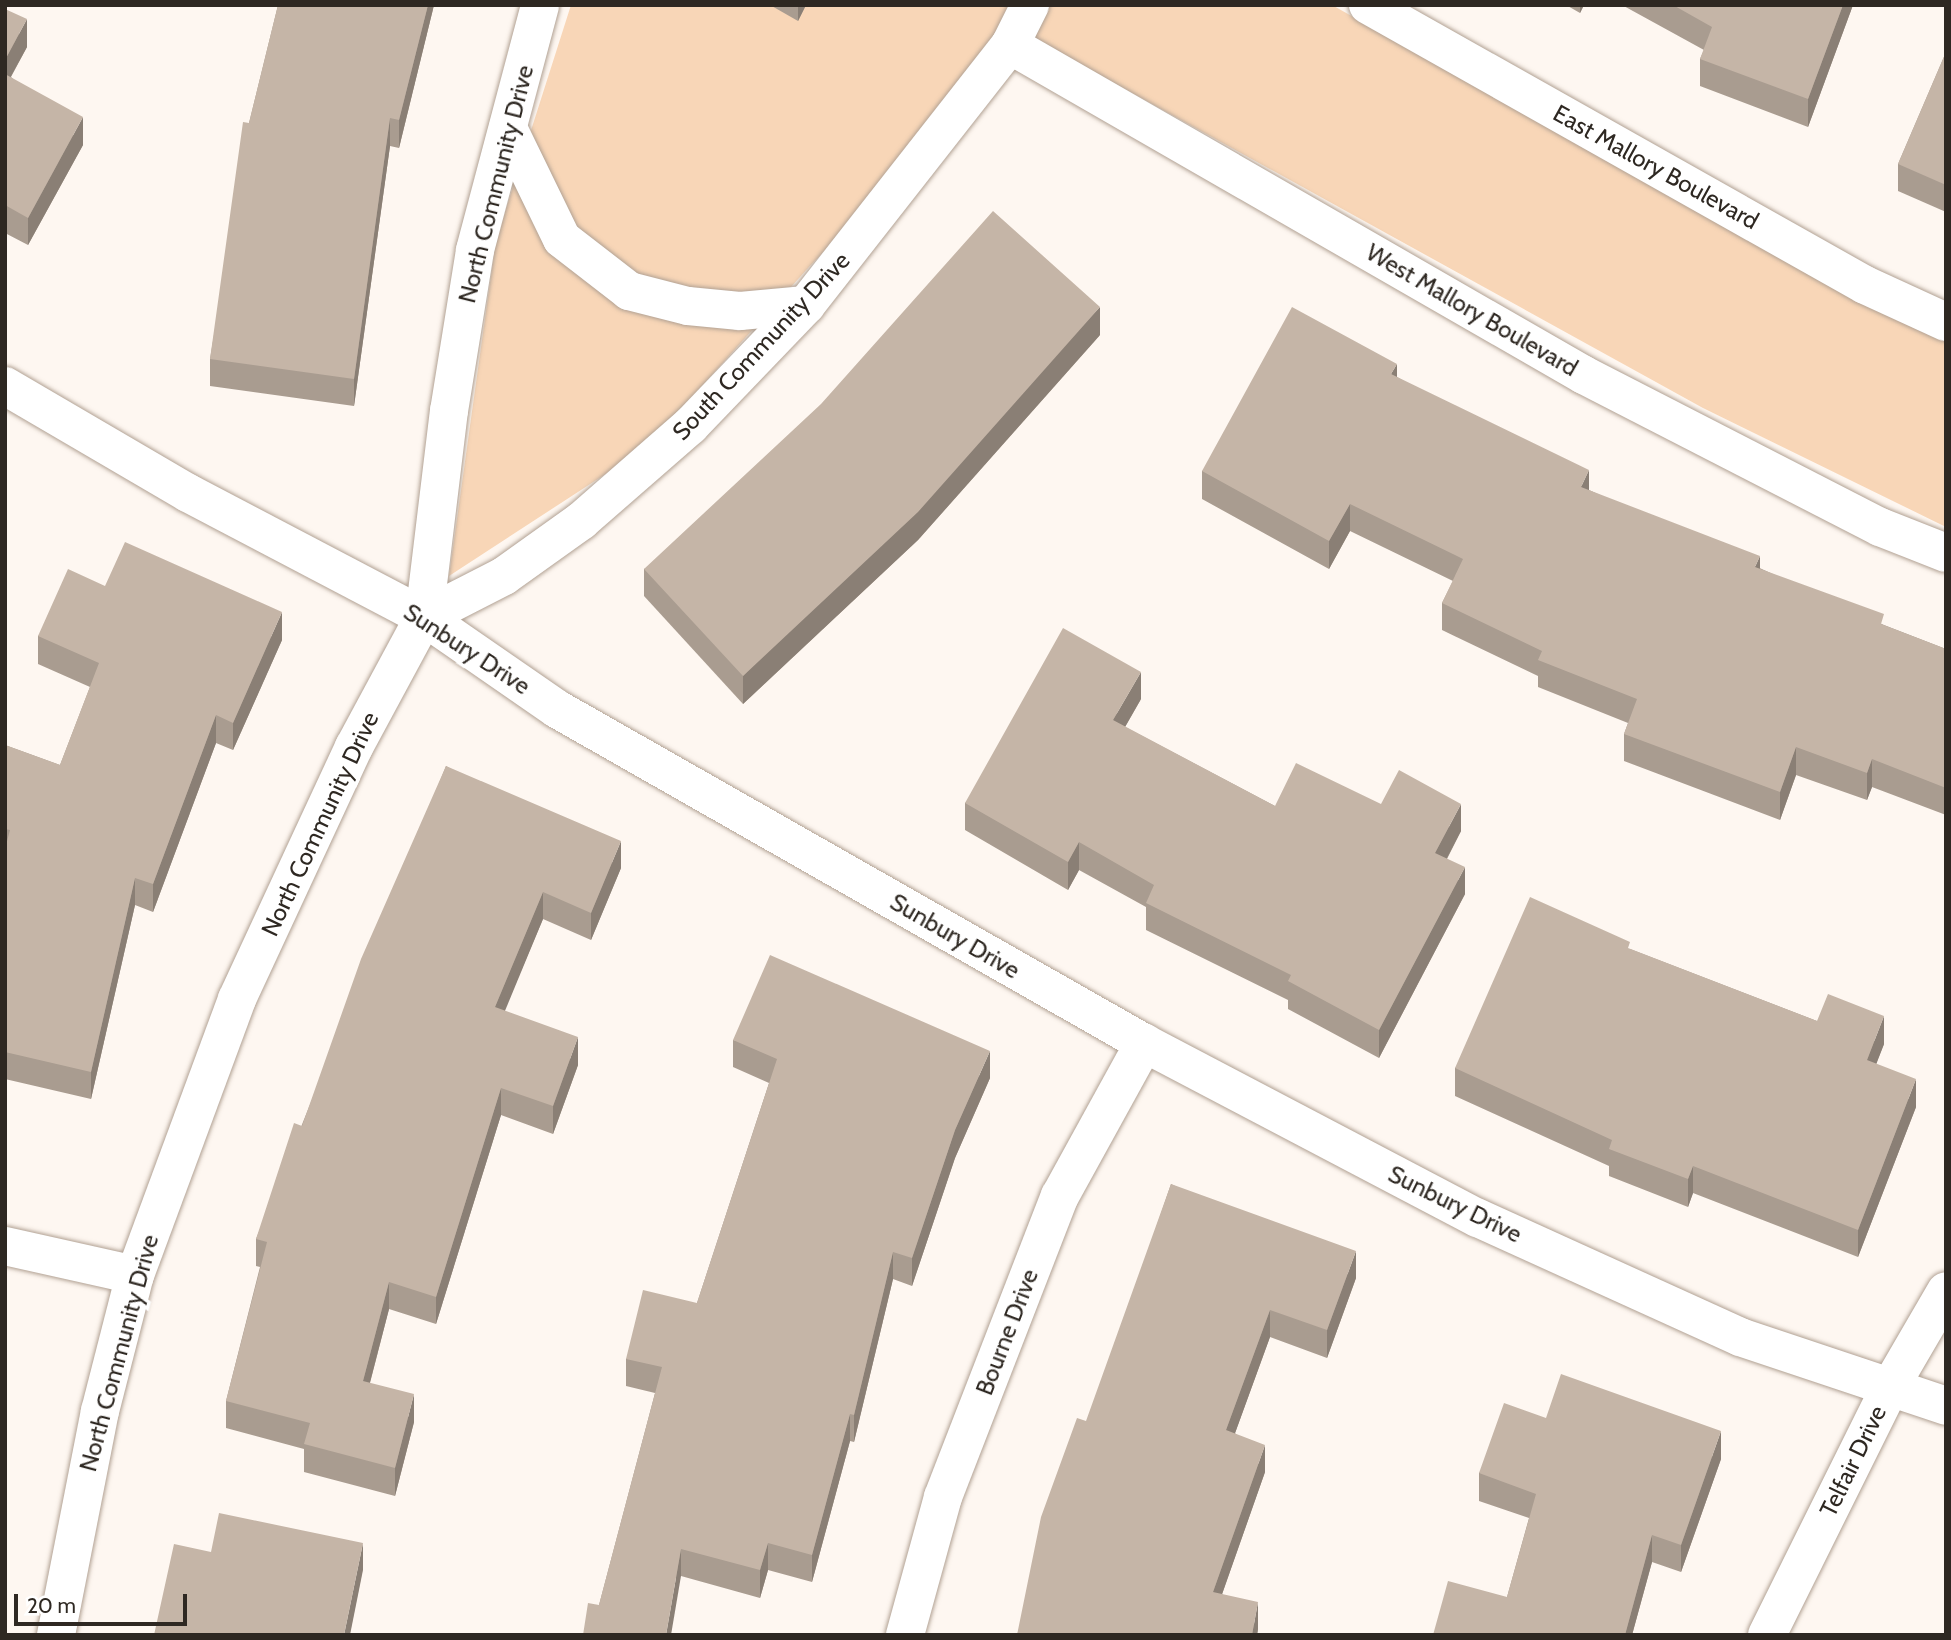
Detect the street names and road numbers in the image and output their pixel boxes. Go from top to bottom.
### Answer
street label: North Community Drive [453,62,539,306]
street label: East Mallory Boulevard [1548,99,1764,235]
street label: West Mallory Boulevard [1361,238,1583,382]
street label: South Community Drive [666,246,856,446]
street label: Sunbury Drive [398,598,536,700]
street label: North Community Drive [255,707,385,941]
street label: Sunbury Drive [885,887,1025,985]
street label: Sunbury Drive [1384,1159,1526,1249]
street label: North Community Drive [74,1231,164,1475]
street label: Bourne Drive [970,1265,1044,1399]
street label: Telfair Drive [1814,1401,1892,1521]

